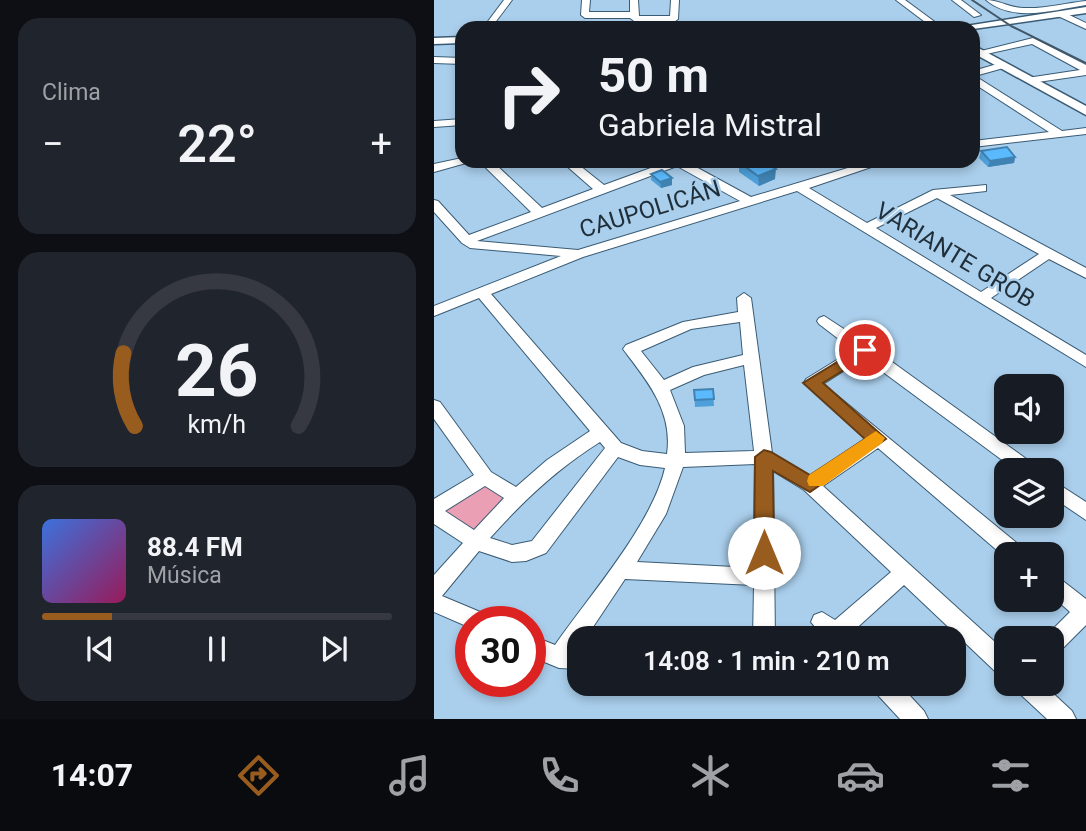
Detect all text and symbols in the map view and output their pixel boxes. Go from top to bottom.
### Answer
text: 50 m [598,47,709,104]
icon: right [483,49,574,140]
text: Clima [42,79,101,106]
text: Gabriela Mistral [598,106,822,144]
text: 22° [177,114,257,175]
text: − [42,122,64,166]
text: + [370,122,392,166]
street label: CAUPOLICÁN [576,174,724,244]
street label: VARIANTE GROB [870,197,1040,313]
pin [835,320,895,380]
text: 26 [175,328,259,414]
icon: arrive [846,331,884,369]
map controls [994,374,1064,696]
button: sound [994,374,1064,444]
text: km/h [188,409,246,438]
button: layers [994,458,1064,528]
position arrow [727,516,801,590]
text: 88.4 FM [147,532,243,562]
button: + [994,542,1064,612]
text: Música [147,562,222,589]
speed limit sign: 30 [455,606,546,697]
button: − [994,626,1064,696]
icon: previous [81,630,119,668]
icon: pause [198,630,236,668]
icon: next [315,630,353,668]
text: 14:08 · 1 min · 210 m [643,646,890,676]
icon: directions [234,751,283,800]
icon: music [385,751,434,800]
icon: phone [535,751,584,800]
icon: climate [686,751,735,800]
icon: car [836,751,885,800]
icon: filters [986,751,1035,800]
text: 14:07 [51,756,133,794]

